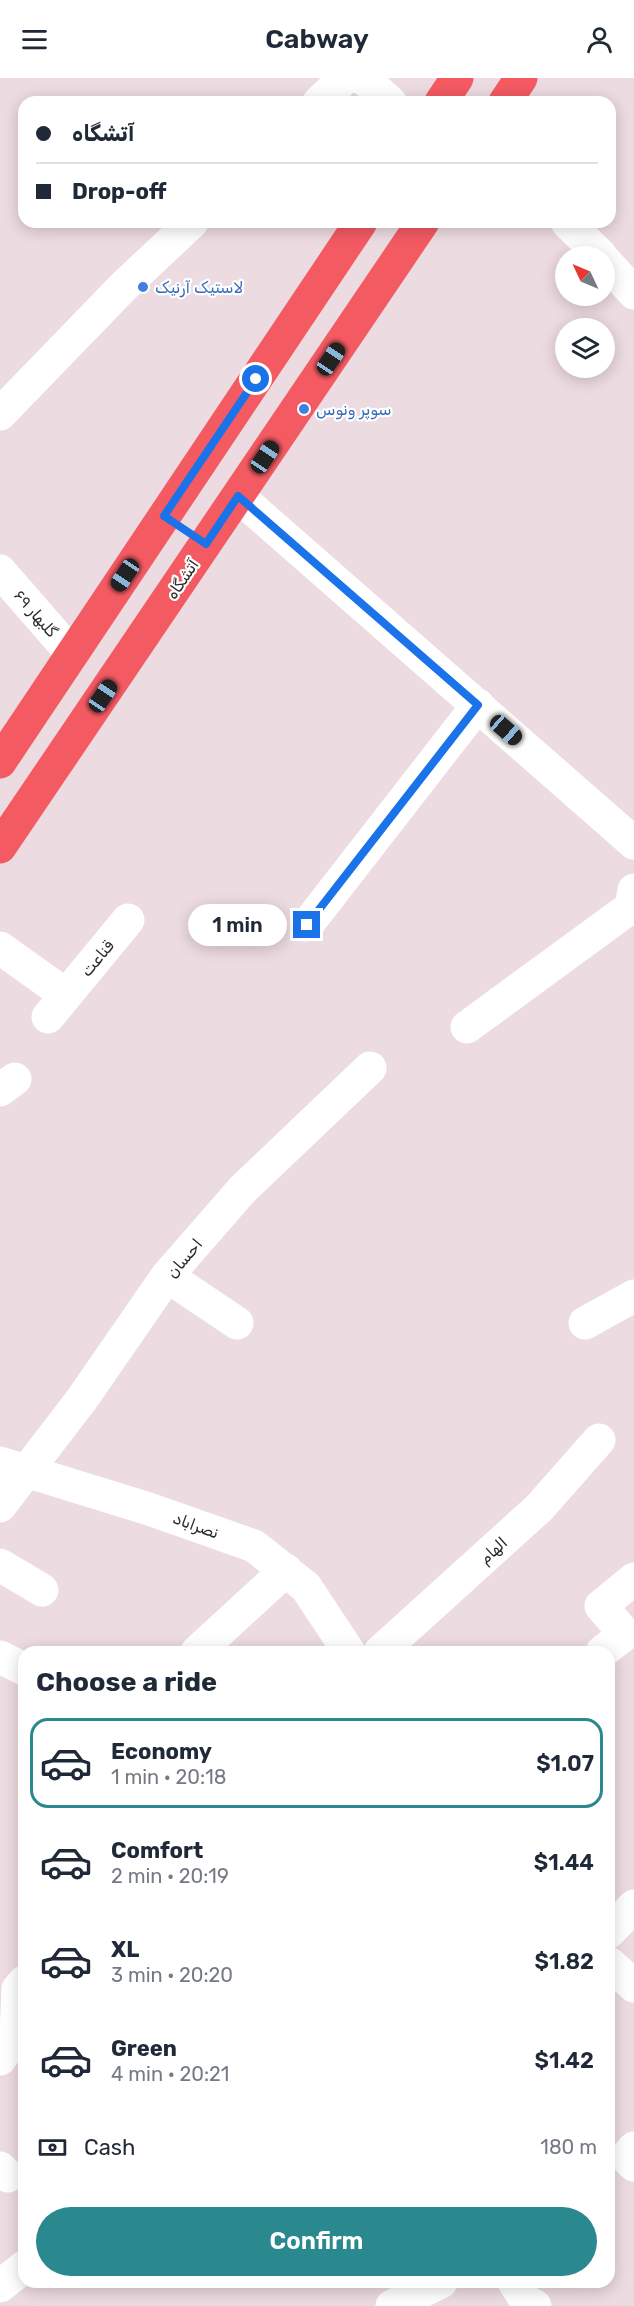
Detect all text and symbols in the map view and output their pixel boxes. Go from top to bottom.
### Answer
icon: menu [18,23,51,56]
text: Cabway [265,23,369,55]
icon: person [583,23,616,56]
text: آتشگاه [72,120,135,147]
text: Drop-off [72,178,167,205]
north arrow [555,246,615,306]
map controls [555,246,615,378]
place label: لاستیک آرنیک [155,278,243,298]
marker: لاستیک آرنیک [136,280,150,294]
button: layers [555,318,615,378]
car [313,339,349,379]
route start [242,365,269,392]
place label: سوپر ونوس [316,400,392,420]
marker: سوپر ونوس [297,402,311,416]
car [247,437,283,477]
car [107,555,143,595]
street label: آتشگاه [162,555,203,603]
street label: ۶۹ گلبهار [9,586,62,642]
car [85,676,121,716]
car [487,711,525,749]
callout: 1 min [187,904,286,946]
route end [293,911,320,938]
text: 1 min [212,913,263,937]
street label: قناعت [77,936,118,980]
street label: احسان [163,1235,206,1282]
street label: نصراباد [170,1508,221,1543]
street label: الهام [475,1533,512,1569]
text: Choose a ride [36,1666,217,1698]
icon: car [39,1736,93,1790]
text: Economy [111,1738,212,1765]
text: $1.07 [536,1750,594,1777]
text: 1 min · 20:18 [111,1765,226,1789]
icon: car [39,1835,93,1889]
text: Comfort [111,1837,203,1864]
text: $1.44 [534,1849,594,1876]
text: 2 min · 20:19 [111,1864,229,1888]
icon: car [39,1934,93,1988]
text: XL [111,1936,139,1963]
text: $1.82 [535,1948,594,1975]
text: 3 min · 20:20 [111,1963,233,1987]
icon: car [39,2033,93,2087]
text: Green [111,2035,177,2062]
text: $1.42 [535,2047,594,2074]
text: 4 min · 20:21 [111,2062,229,2086]
icon: cash [36,2131,69,2164]
text: Cash [84,2134,135,2161]
text: 180 m [540,2135,597,2159]
button: Confirm [36,2207,597,2276]

